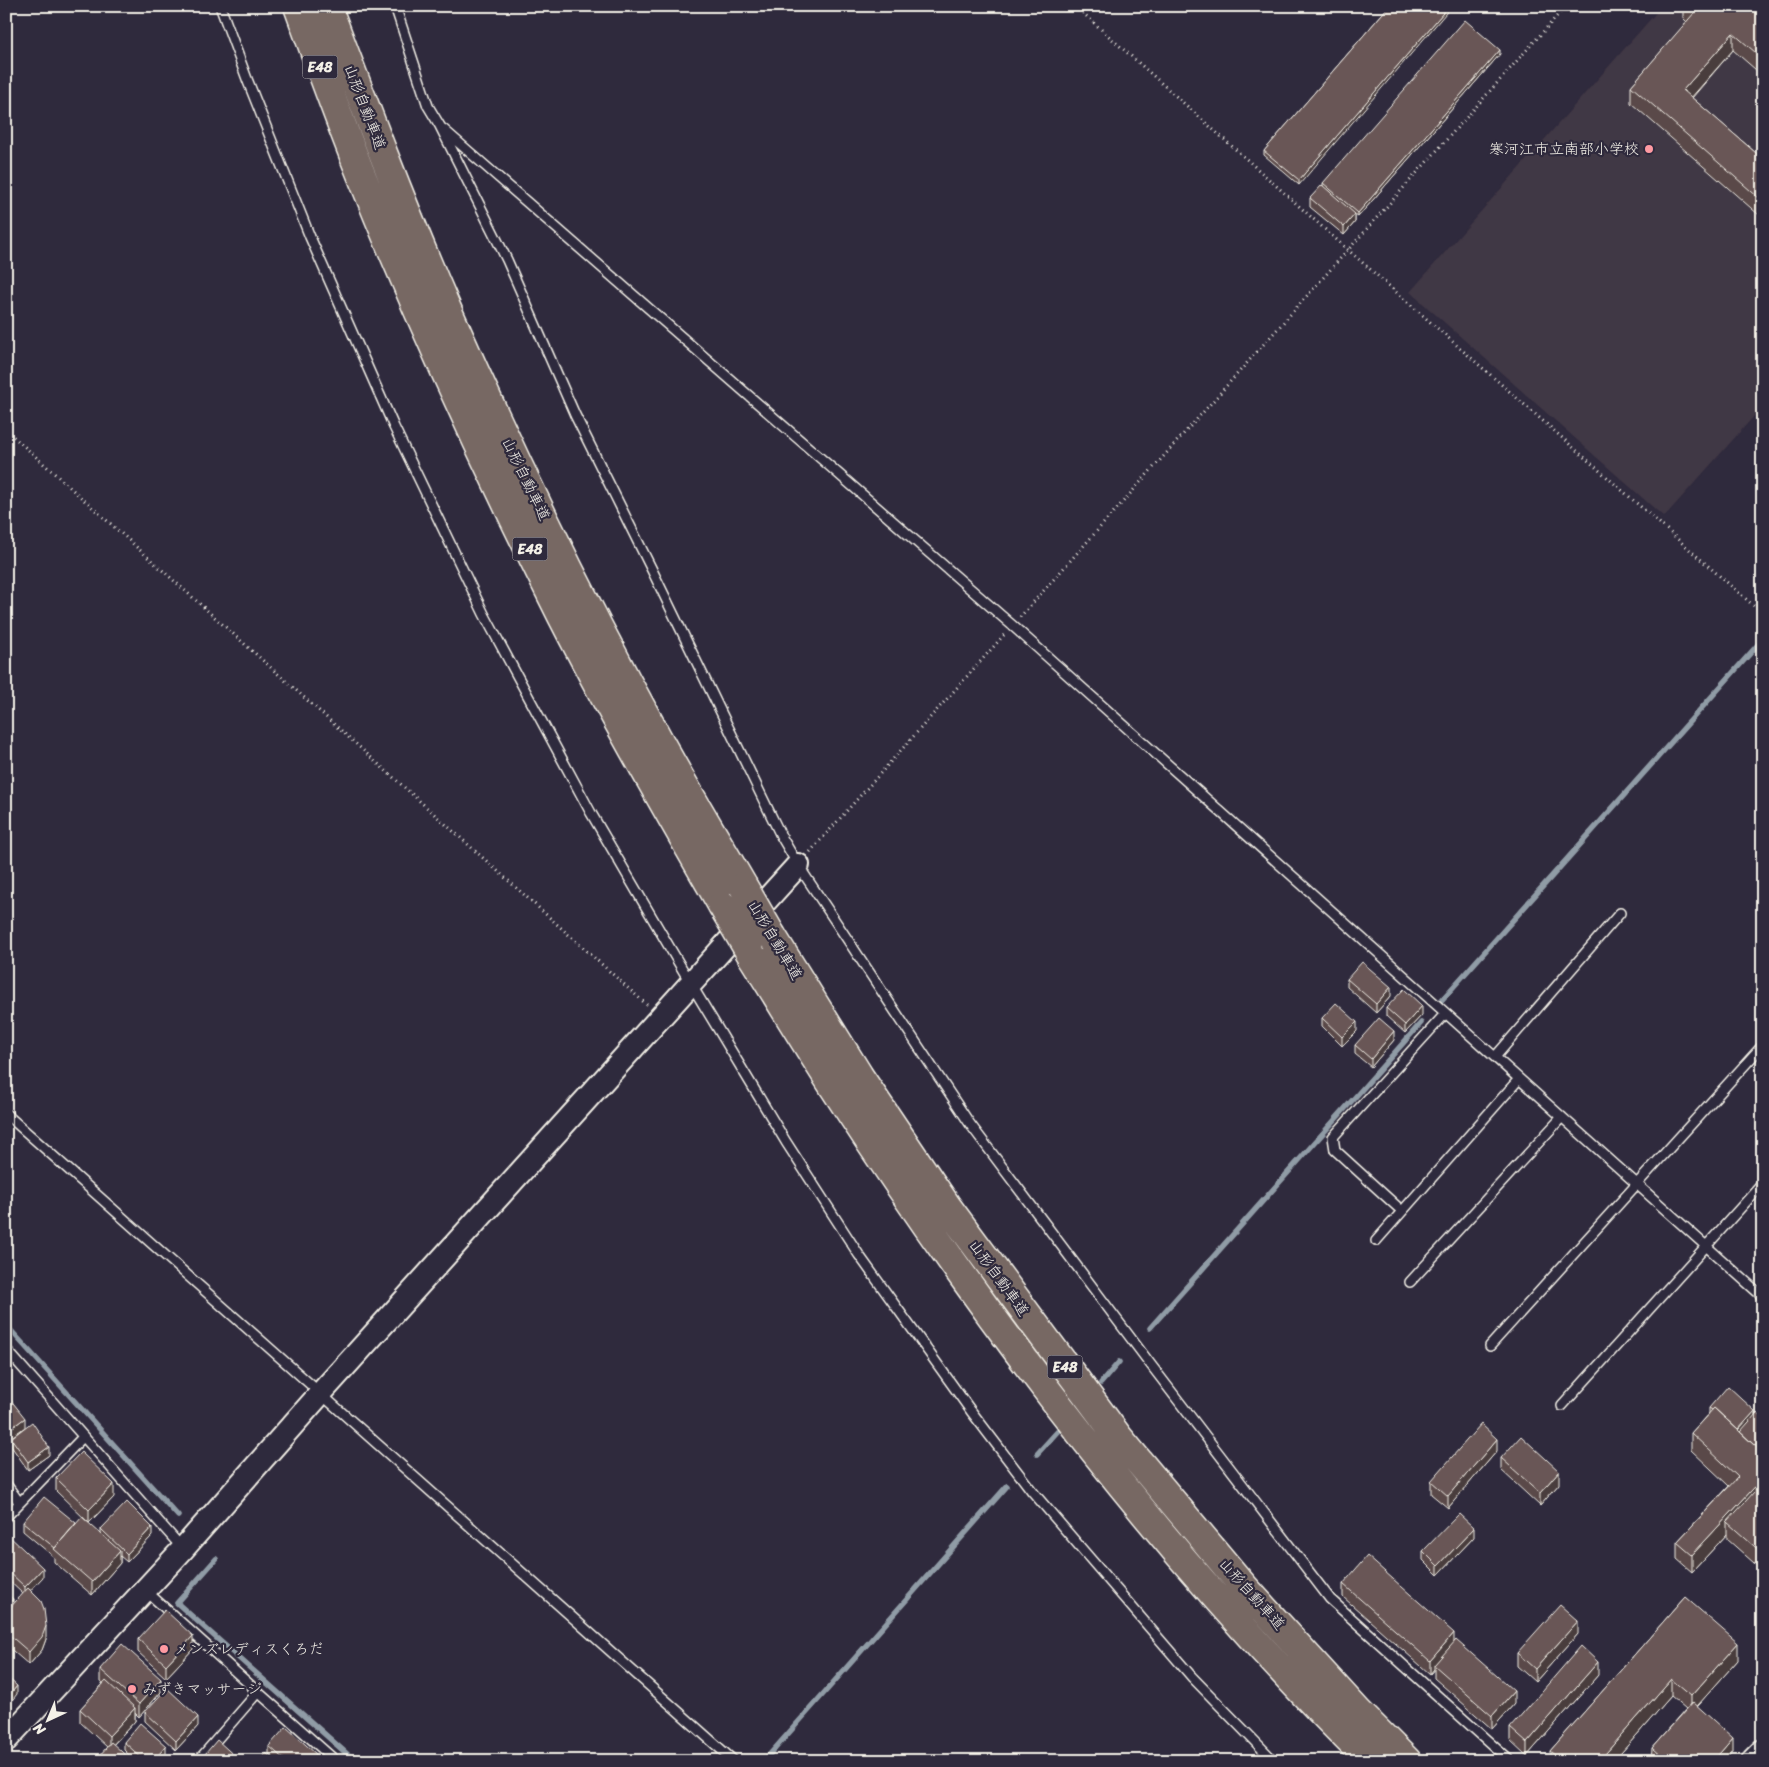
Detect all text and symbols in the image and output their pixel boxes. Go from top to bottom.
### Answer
road number: E48 [302,56,338,78]
street label: 山形自動車道 [337,60,393,154]
place label: 寒河江市立南部小学校 [1489,136,1639,162]
marker: 寒河江市立南部小学校 [1643,143,1655,155]
street label: 山形自動車道 [495,433,557,525]
road number: E48 [512,538,548,560]
street label: 山形自動車道 [741,895,809,985]
street label: 山形自動車道 [962,1234,1036,1322]
road number: E48 [1048,1355,1082,1378]
street label: 山形自動車道 [1212,1552,1292,1636]
place label: メンズレディスくろだ [174,1636,324,1662]
marker: メンズレディスくろだ [158,1643,170,1655]
place label: みずきマッサージ [142,1676,262,1702]
marker: みずきマッサージ [126,1683,138,1695]
north arrow [22,1694,72,1744]
text: N [27,1716,52,1742]

